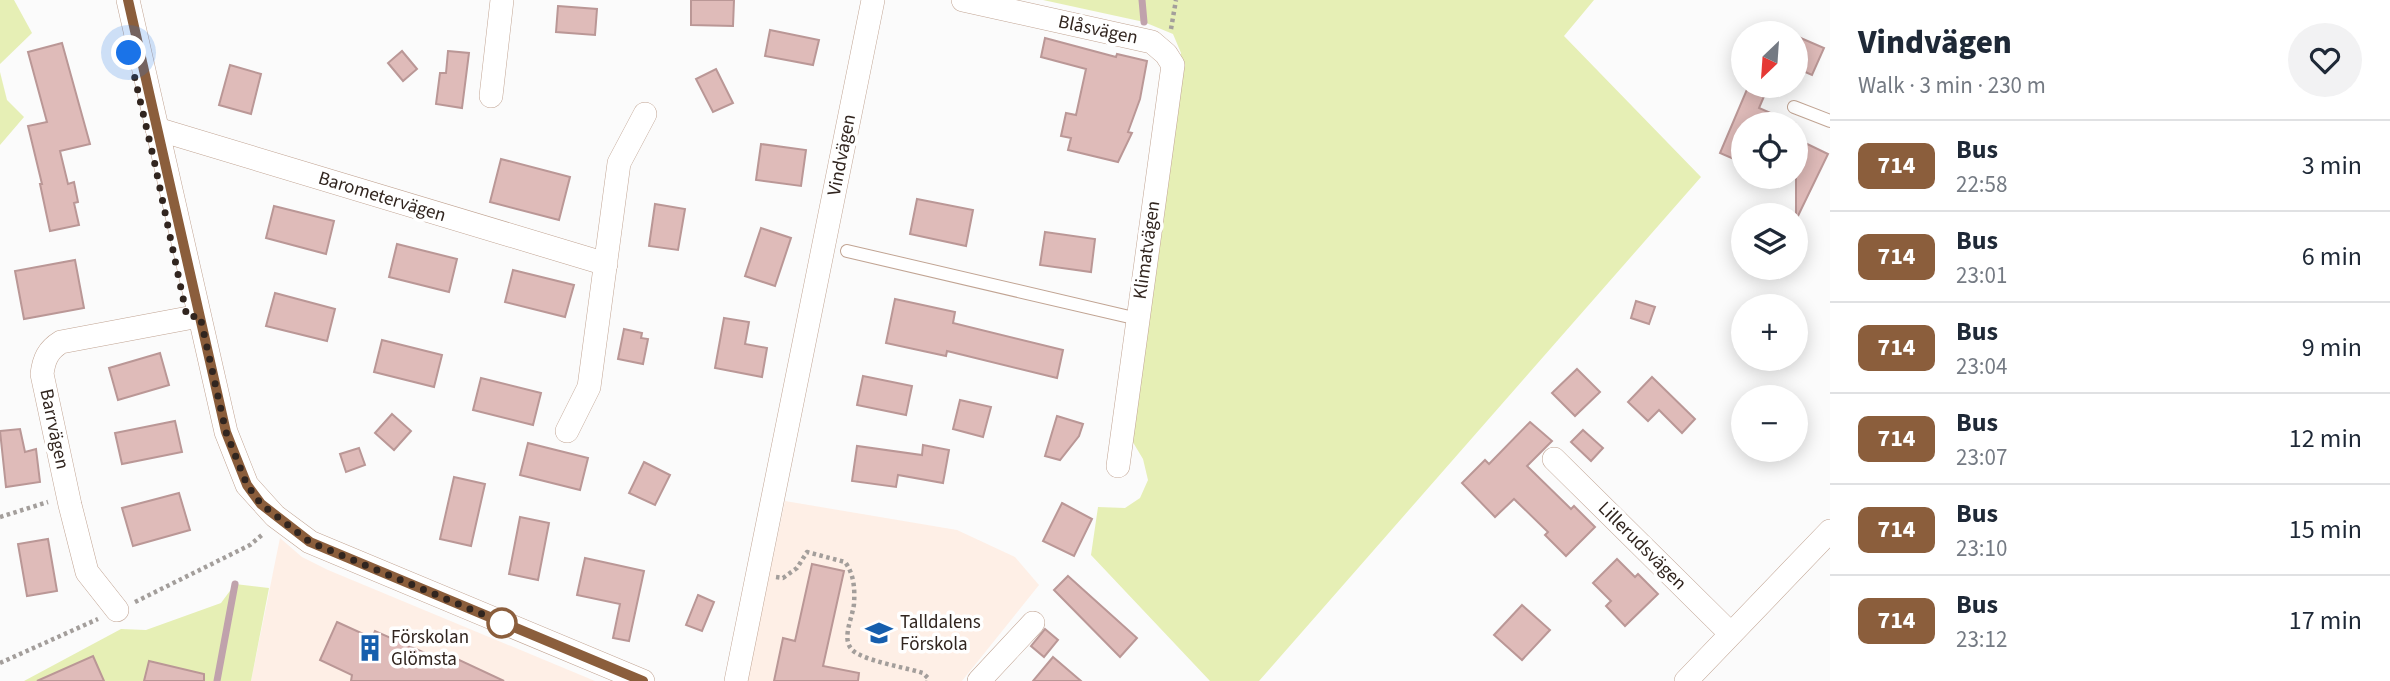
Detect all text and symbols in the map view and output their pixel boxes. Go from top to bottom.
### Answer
street label: Blåsvägen [1056,8,1140,52]
text: Vindvägen [1858,19,2012,66]
north arrow [1731,21,1808,98]
map controls [1731,21,1808,462]
button: heart [2288,23,2362,97]
your location [111,35,146,70]
text: Walk · 3 min · 230 m [1858,69,2046,102]
street label: Vindvägen [821,112,863,198]
button: locate [1731,112,1808,189]
text: Bus [1956,131,1998,168]
text: 3 min [2302,147,2362,184]
text: 714 [1877,148,1916,183]
street label: Barometervägen [315,165,449,229]
text: 22:58 [1956,168,2007,201]
street label: Klimatvägen [1127,199,1167,301]
button: layers [1731,203,1808,280]
text: Bus [1956,222,1998,259]
text: 6 min [2302,238,2362,275]
text: 714 [1877,239,1916,274]
text: 23:01 [1956,259,2007,292]
button: + [1731,294,1808,371]
text: Bus [1956,313,1998,350]
text: 9 min [2302,329,2362,366]
text: 714 [1877,330,1916,365]
text: 23:04 [1956,350,2007,383]
button: − [1731,385,1808,462]
street label: Barrvägen [32,386,76,472]
text: Bus [1956,404,1998,441]
text: 12 min [2289,420,2362,457]
text: 714 [1877,421,1916,456]
text: 23:07 [1956,441,2007,474]
text: Bus [1956,495,1998,532]
street label: Lillerudsvägen [1592,496,1692,596]
text: 15 min [2289,511,2362,548]
text: 714 [1877,512,1916,547]
text: 23:10 [1956,532,2007,565]
text: Bus [1956,586,1998,623]
text: 17 min [2289,602,2362,639]
text: 714 [1877,603,1916,638]
unlabelled marker [487,608,517,638]
place label: Talldalens Förskola [900,609,981,658]
school or university icon: Talldalens Förskola [864,618,894,648]
text: 23:12 [1956,623,2007,656]
place label: Förskolan Glömsta [391,624,469,673]
building icon: Förskolan Glömsta [355,633,385,663]

